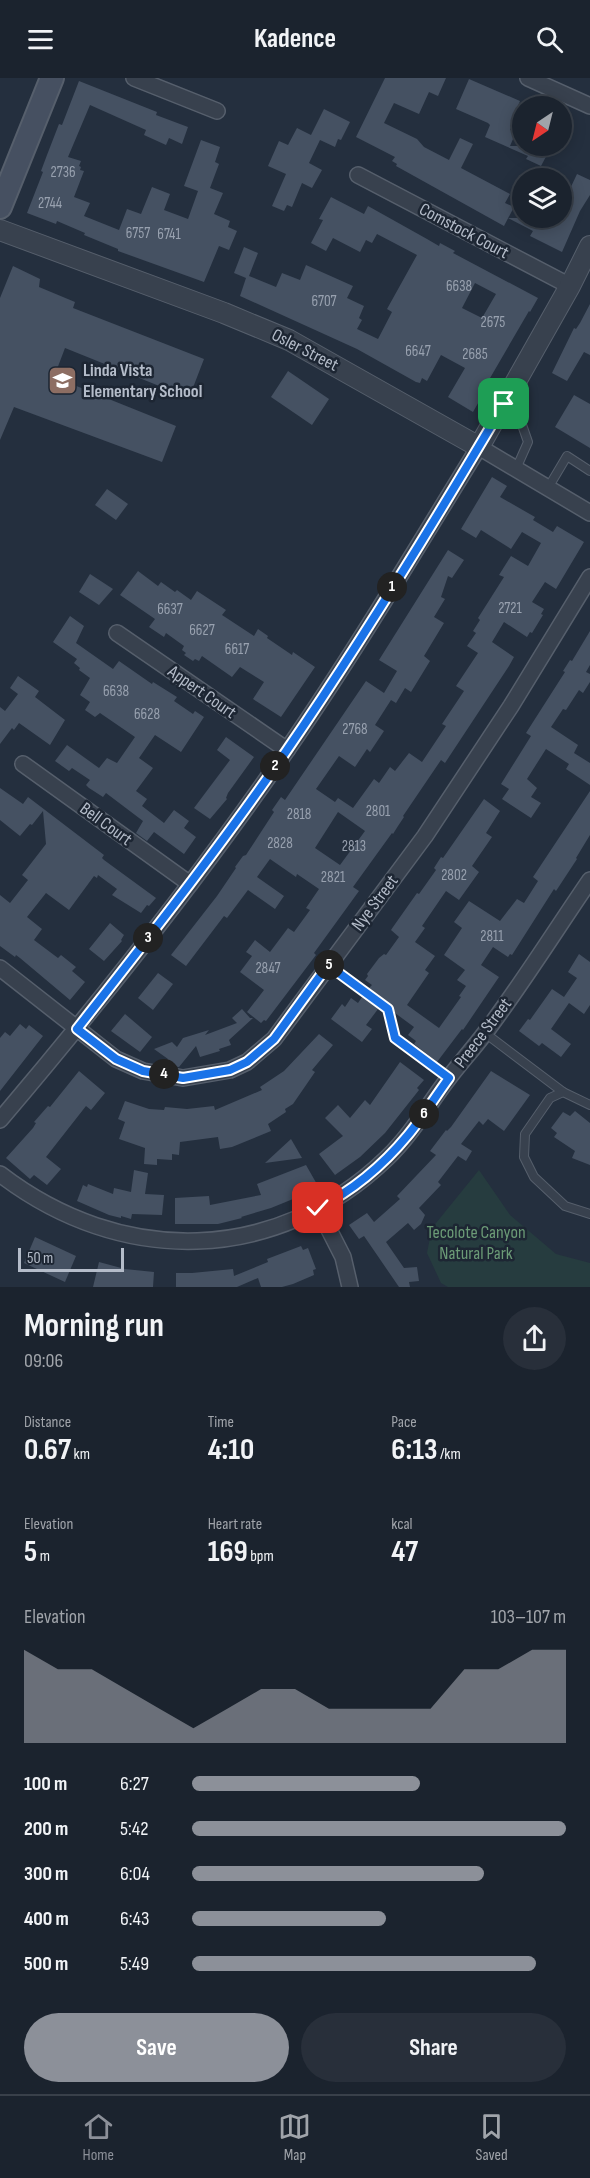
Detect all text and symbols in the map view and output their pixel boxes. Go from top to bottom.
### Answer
icon: menu [24,23,57,56]
text: Kadence [254,23,336,55]
icon: search [533,23,566,56]
north arrow [512,96,572,156]
map controls [512,96,572,228]
house number: 2736 [50,163,76,182]
button: layers [512,168,572,228]
house number: 2744 [38,194,62,213]
street label: Comstock Court [416,199,513,264]
house number: 6757 [126,224,150,243]
house number: 6741 [157,225,181,244]
house number: 6638 [446,277,472,296]
house number: 6707 [311,292,337,311]
house number: 2675 [481,313,505,332]
street label: Osler Street [268,324,342,376]
house number: 6647 [405,342,431,361]
house number: 2685 [462,345,488,364]
place label: Linda Vista Elementary School [83,360,202,402]
school or university icon: Linda Vista Elementary School [46,364,78,396]
pin [478,378,529,429]
icon: arrive [487,387,520,420]
pin: 1 [377,572,407,602]
text: 1 [389,577,395,596]
house number: 2721 [498,599,523,618]
house number: 6637 [157,600,183,619]
house number: 6627 [189,621,215,640]
house number: 6617 [225,640,249,659]
street label: Appert Court [163,660,241,723]
house number: 6638 [103,682,129,701]
house number: 6628 [134,705,160,724]
house number: 2768 [342,720,368,739]
pin: 2 [260,751,290,781]
text: 2 [271,756,279,775]
street label: Bell Court [76,798,137,850]
house number: 2801 [366,802,391,821]
house number: 2818 [287,805,311,824]
house number: 2828 [267,834,293,853]
house number: 2813 [342,837,366,856]
house number: 2802 [441,866,467,885]
house number: 2821 [321,868,346,887]
street label: Nye Street [347,871,403,935]
pin: 3 [133,923,163,953]
house number: 2811 [480,927,504,946]
text: 3 [144,928,152,947]
pin: 5 [314,950,344,980]
text: 5 [325,955,333,974]
house number: 2847 [255,959,281,978]
street label: Preece Street [450,993,516,1072]
pin: 4 [149,1059,179,1089]
text: 4 [160,1064,168,1083]
pin: 6 [409,1099,439,1129]
text: 6 [420,1104,428,1123]
pin [292,1182,343,1233]
icon: check [301,1191,334,1224]
park label: Tecolote Canyon Natural Park [426,1222,526,1264]
scale bar [18,1245,124,1272]
text: 50 m [27,1249,53,1268]
text: Morning run [24,1306,164,1346]
button: share [503,1307,566,1370]
text: 09:06 [24,1349,63,1373]
text: Distance [24,1413,71,1432]
text: Time [208,1413,234,1432]
text: Pace [391,1413,417,1432]
text: 0.67 [24,1432,71,1468]
text: 4:10 [208,1432,254,1468]
text: 6:13 [391,1432,437,1468]
text: km [71,1445,90,1464]
text: /km [437,1445,461,1464]
text: Elevation [24,1515,73,1534]
text: Heart rate [208,1515,262,1534]
text: kcal [391,1515,413,1534]
text: 5 [24,1534,37,1570]
text: 169 [208,1534,248,1570]
text: 47 [391,1534,418,1570]
text: m [37,1547,50,1566]
text: bpm [248,1547,274,1566]
text: Elevation [24,1605,86,1629]
text: 103–107 m [491,1605,566,1629]
text: 100 m [24,1772,67,1796]
text: 6:27 [120,1772,149,1796]
text: 200 m [24,1817,68,1841]
text: 5:42 [120,1817,149,1841]
text: 300 m [24,1862,68,1886]
text: 6:04 [120,1862,150,1886]
text: 400 m [24,1907,69,1931]
text: 6:43 [120,1907,149,1931]
text: 500 m [24,1952,68,1976]
text: 5:49 [120,1952,149,1976]
button: Save [24,2013,289,2082]
button: Share [301,2013,566,2082]
tab: Home [82,2110,115,2165]
tab: Map [278,2110,311,2165]
tab: Saved [475,2110,508,2165]

